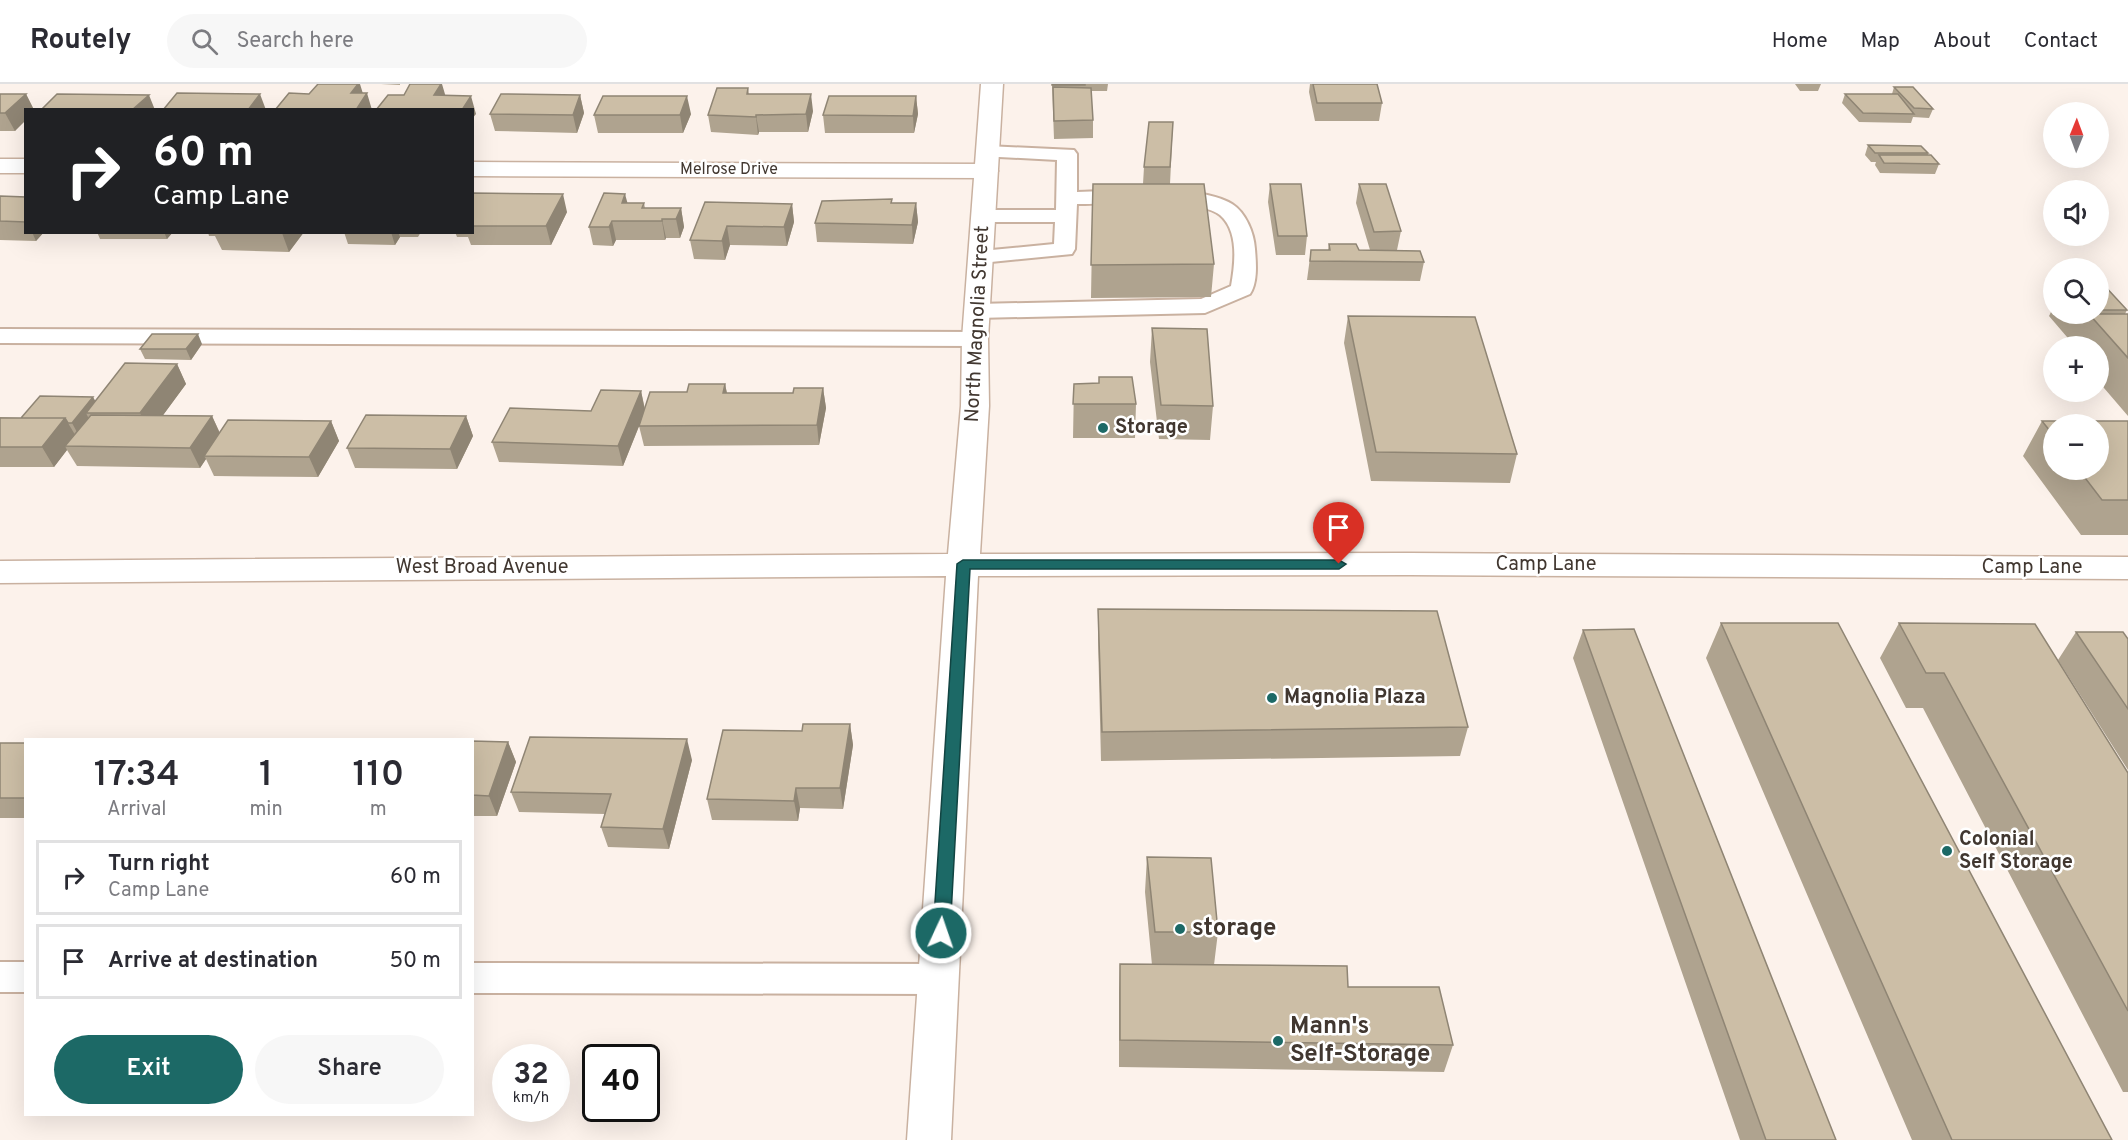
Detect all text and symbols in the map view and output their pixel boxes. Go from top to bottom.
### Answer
search box [167,14,587,68]
text: Routely [30,23,131,59]
icon: search [188,25,221,58]
text: Search here [236,28,354,55]
text: Home [1772,28,1828,55]
text: Map [1861,28,1900,55]
text: About [1933,28,1991,55]
text: Contact [2024,28,2098,55]
north arrow [2043,102,2109,168]
map controls [2043,102,2109,480]
text: 60 m [153,128,254,181]
icon: right [54,132,132,210]
street label: Melrose Drive [680,160,778,180]
text: Camp Lane [153,180,290,214]
button: sound [2043,180,2109,246]
street label: North Magnolia Street [960,225,996,423]
button: search [2043,258,2109,324]
button: + [2043,336,2109,402]
button: − [2043,414,2109,480]
place label: Storage [1115,415,1188,441]
marker: Storage [1096,421,1110,435]
pin [1313,502,1364,564]
icon: arrive [1322,511,1355,544]
street label: Camp Lane [1495,552,1597,578]
street label: West Broad Avenue [395,555,569,581]
street label: Camp Lane [1981,555,2083,581]
place label: Magnolia Plaza [1284,685,1426,711]
marker: Magnolia Plaza [1265,691,1279,705]
text: 17:34 [94,753,180,799]
text: 1 [259,753,273,799]
text: 110 [352,753,404,799]
text: Arrival [107,797,167,823]
text: min [249,797,283,823]
text: m [370,797,387,823]
place label: Colonial Self Storage [1959,827,2073,876]
marker: Colonial Self Storage [1940,844,1954,858]
text: Turn right [108,851,210,878]
icon: right [57,861,90,894]
text: 60 m [390,864,441,891]
text: Camp Lane [108,878,209,904]
position arrow [909,901,973,965]
place label: storage [1192,914,1276,944]
marker: storage [1173,922,1187,936]
icon: arrive [57,945,90,978]
text: Arrive at destination [108,948,318,975]
text: 50 m [389,948,441,975]
place label: Mann's Self-Storage [1290,1012,1430,1070]
marker: Mann's Self-Storage [1271,1034,1285,1048]
button: Exit [54,1035,243,1104]
button: Share [255,1035,444,1104]
speed limit sign: 40 [582,1044,660,1122]
text: 32 [513,1057,549,1094]
text: km/h [513,1089,549,1108]

